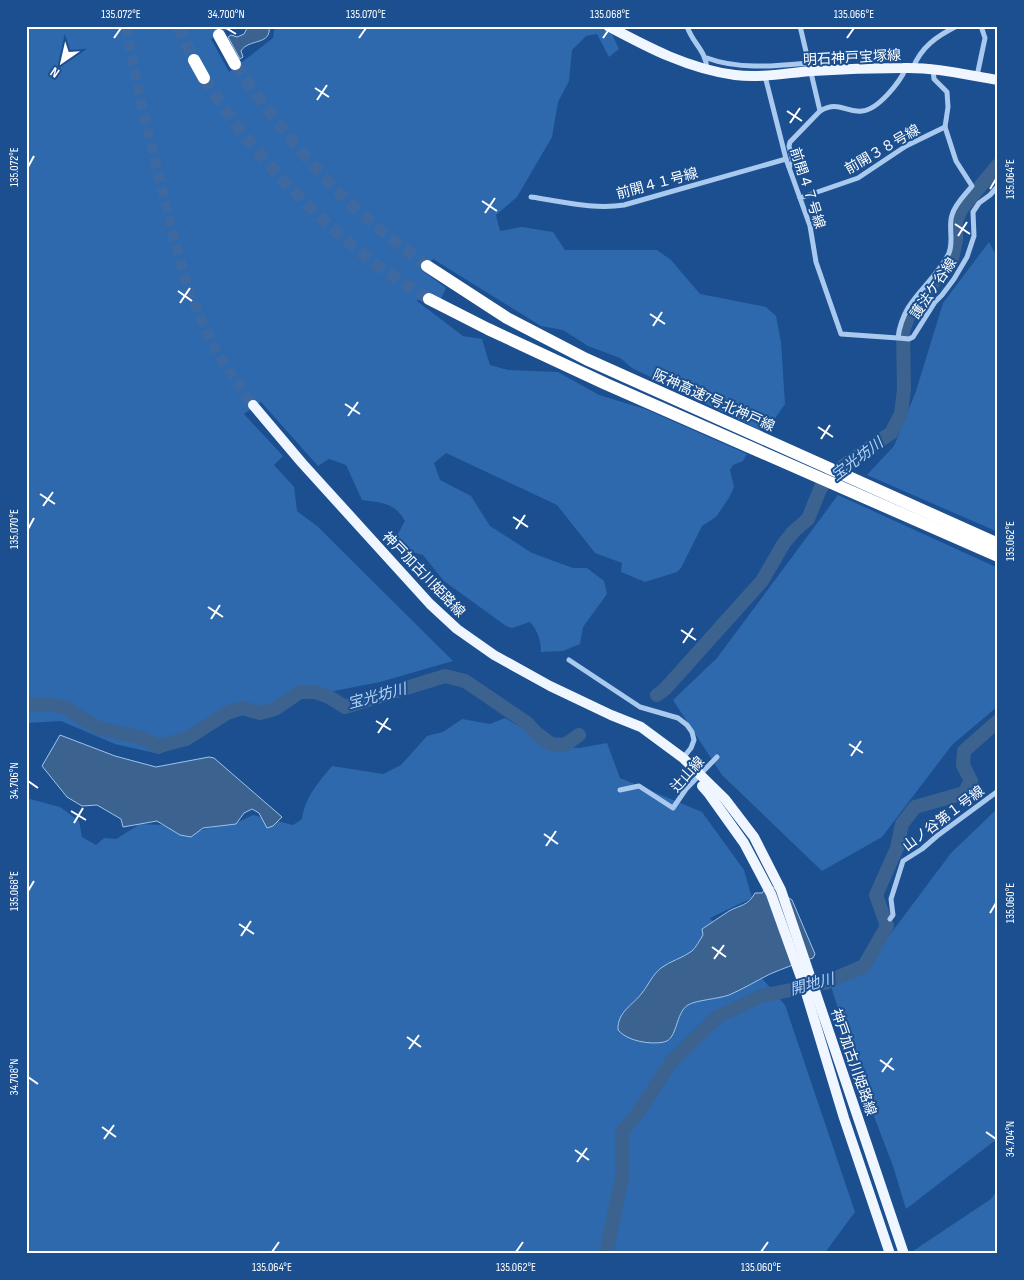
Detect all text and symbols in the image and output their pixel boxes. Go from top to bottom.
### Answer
text: 135.072°E [101,7,141,22]
text: 34.700°N [207,7,245,22]
text: 135.070°E [346,7,386,22]
text: 135.068°E [590,7,630,22]
text: 135.066°E [834,7,874,22]
north arrow [38,38,88,88]
street label: 明石神戸宝塚線 [803,46,901,69]
text: N [47,63,63,82]
street label: 前開３８号線 [842,121,923,178]
street label: 前開４７号線 [786,146,829,231]
text: 135.072°E [7,147,22,187]
text: 135.064°E [1003,159,1018,199]
street label: 前開４１号線 [614,164,700,203]
street label: 護法ケ谷線 [907,255,960,322]
street label: 阪神高速7号北神戸線 [650,366,777,435]
water label: 宝光坊川 [828,433,889,485]
text: 135.070°E [7,509,22,549]
text: 135.062°E [1003,521,1018,561]
street label: 神戸加古川姫路線 [379,528,469,621]
water label: 宝光坊川 [346,679,410,713]
street label: 辻山線 [667,753,708,796]
text: 34.706°N [7,762,22,800]
street label: 山ノ谷第１号線 [899,782,988,855]
text: 135.068°E [7,871,22,911]
text: 135.060°E [1003,883,1018,923]
water label: 開地川 [788,969,838,999]
street label: 神戸加古川姫路線 [827,1006,880,1118]
text: 34.708°N [7,1059,22,1095]
text: 34.704°N [1003,1121,1018,1157]
text: 135.064°E [252,1260,292,1275]
text: 135.062°E [496,1260,536,1275]
text: 135.060°E [741,1260,781,1275]

